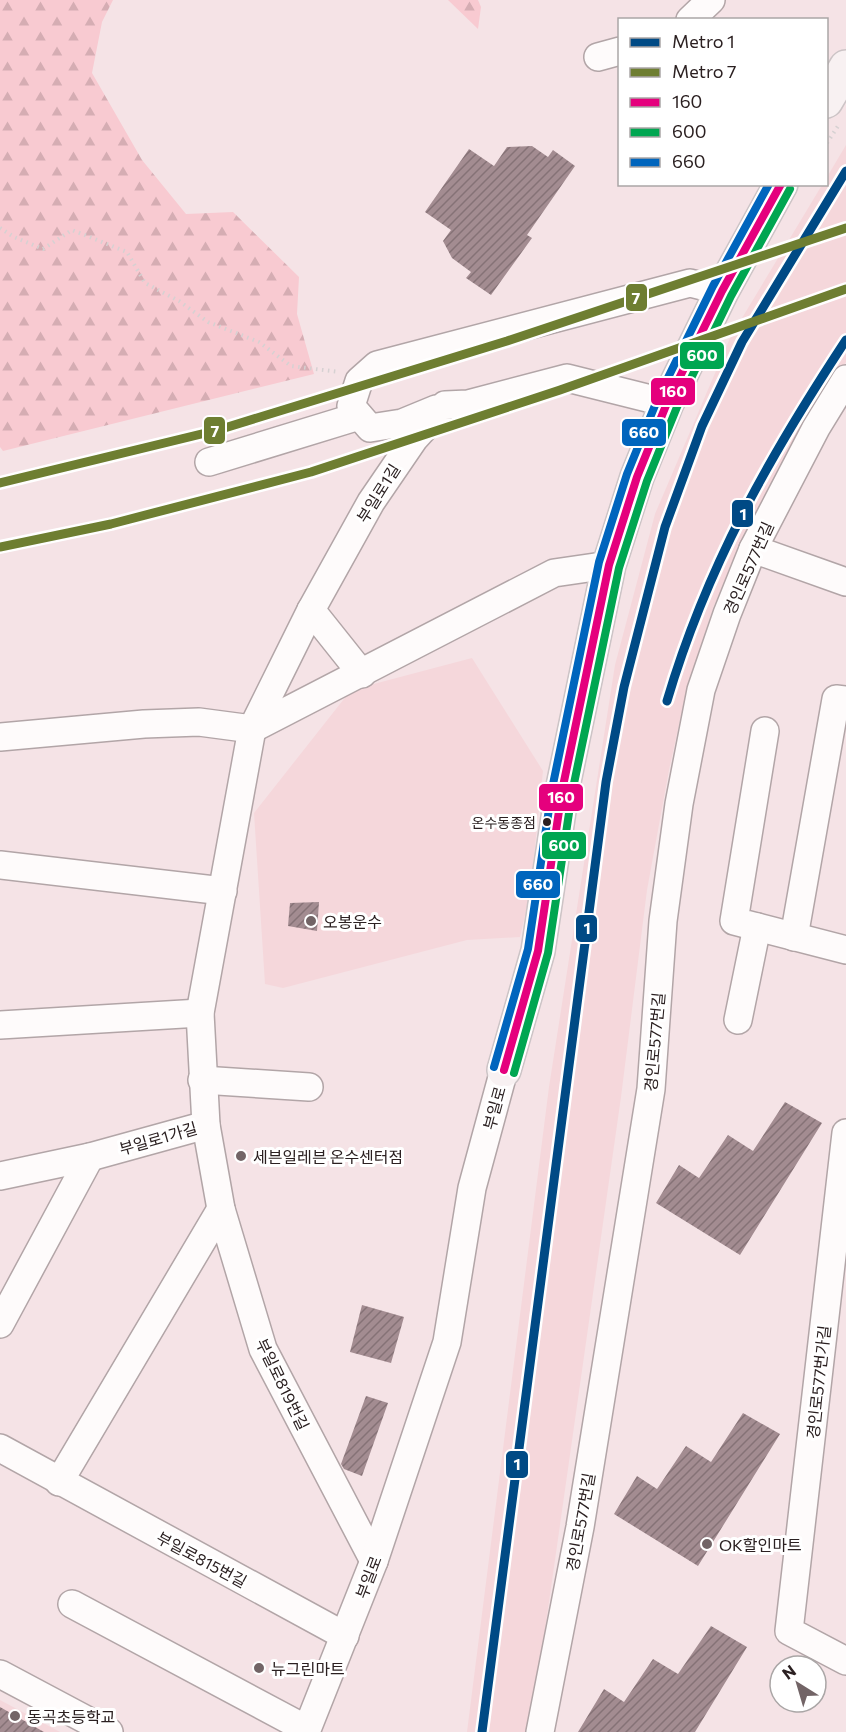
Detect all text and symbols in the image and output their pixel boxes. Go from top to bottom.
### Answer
legend [618,18,828,186]
text: Metro 1 [672,30,735,52]
text: Metro 7 [672,60,737,82]
text: 160 [672,90,702,112]
text: 600 [672,120,706,142]
text: 660 [672,150,706,172]
line badge: 7 [625,283,648,312]
text: 7 [632,288,641,307]
line badge: 600 [679,341,725,370]
text: 600 [686,345,718,364]
line badge: 160 [650,377,696,406]
text: 160 [659,381,687,400]
line badge: 7 [203,416,226,445]
line badge: 660 [621,418,667,447]
text: 7 [211,421,220,440]
text: 660 [629,422,659,441]
street label: 부일로1길 [353,460,403,526]
line badge: 1 [731,499,754,528]
text: 1 [739,504,747,523]
street label: 경인로577번길 [719,519,777,617]
line badge: 160 [538,783,584,812]
text: 160 [547,787,575,806]
place label: 온수동종점 [472,814,536,831]
marker: 온수동종점 [541,816,553,828]
line badge: 600 [541,831,587,860]
text: 600 [548,835,580,854]
line badge: 660 [515,870,561,899]
text: 660 [523,874,553,893]
place label: 오봉운수 [323,912,382,931]
marker: 오봉운수 [304,914,318,928]
line badge: 1 [575,914,598,943]
text: 1 [583,918,591,937]
street label: 경인로577번길 [640,992,668,1092]
street label: 부일로 [479,1084,509,1132]
street label: 부일로1가길 [117,1118,199,1158]
place label: 세븐일레븐 온수센터점 [253,1147,403,1166]
marker: 세븐일레븐 온수센터점 [234,1149,248,1163]
street label: 경인로577번가길 [803,1324,833,1440]
street label: 부일로819번길 [253,1335,313,1433]
line badge: 1 [505,1450,529,1479]
text: 1 [513,1454,521,1473]
street label: 경인로577번길 [562,1471,598,1573]
street label: 부일로815번길 [154,1527,250,1591]
place label: OK할인마트 [719,1535,802,1554]
marker: OK할인마트 [700,1537,714,1551]
street label: 부일로 [351,1553,385,1601]
north arrow [768,1654,828,1714]
place label: 뉴그린마트 [271,1659,345,1678]
text: N [778,1660,799,1683]
marker: 뉴그린마트 [252,1661,266,1675]
place label: 동곡초등학교 [27,1707,115,1726]
marker: 동곡초등학교 [8,1709,22,1723]

